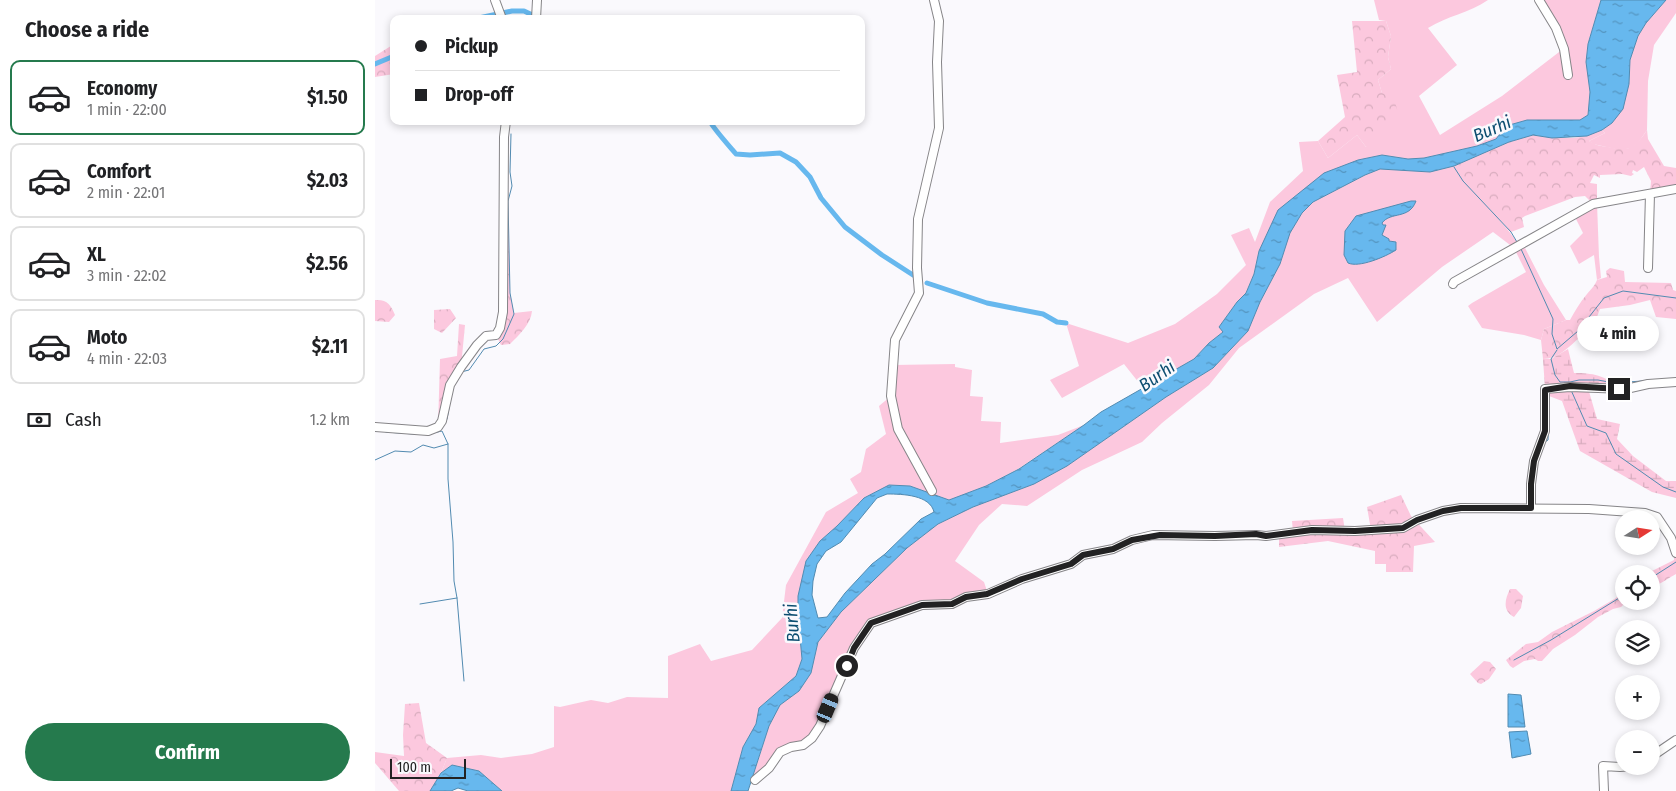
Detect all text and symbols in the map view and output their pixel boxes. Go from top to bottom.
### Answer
text: Choose a ride [25,16,149,43]
text: Pickup [445,35,498,58]
icon: car [27,75,72,120]
text: Economy [87,77,157,100]
text: Drop-off [445,83,513,106]
text: $1.50 [307,86,348,109]
text: 1 min · 22:00 [87,100,167,119]
water label: Burhi [1470,111,1515,147]
icon: car [27,158,72,203]
text: Comfort [87,160,151,183]
text: $2.03 [307,169,348,192]
text: 2 min · 22:01 [87,183,165,202]
icon: car [27,241,72,286]
text: XL [87,243,106,266]
text: $2.56 [306,252,348,275]
text: 3 min · 22:02 [87,266,166,285]
callout: 4 min [1578,316,1660,352]
icon: car [27,324,72,369]
text: 4 min [1600,324,1636,343]
text: Moto [87,326,127,349]
text: $2.11 [312,335,348,358]
text: 4 min · 22:03 [87,349,167,368]
water label: Burhi [1135,355,1180,396]
route end [1608,378,1630,400]
icon: cash [25,406,53,434]
text: Cash [65,408,102,431]
text: 1.2 km [310,410,350,429]
north arrow [1615,510,1660,555]
map controls [1615,510,1660,775]
button: locate [1615,565,1660,610]
water label: Burhi [779,602,805,644]
button: layers [1615,620,1660,665]
route start [836,655,858,677]
button: + [1615,675,1660,720]
car [815,691,840,725]
button: Confirm [25,723,350,781]
button: − [1615,730,1660,775]
scale bar [390,756,466,779]
text: 100 m [397,759,431,776]

